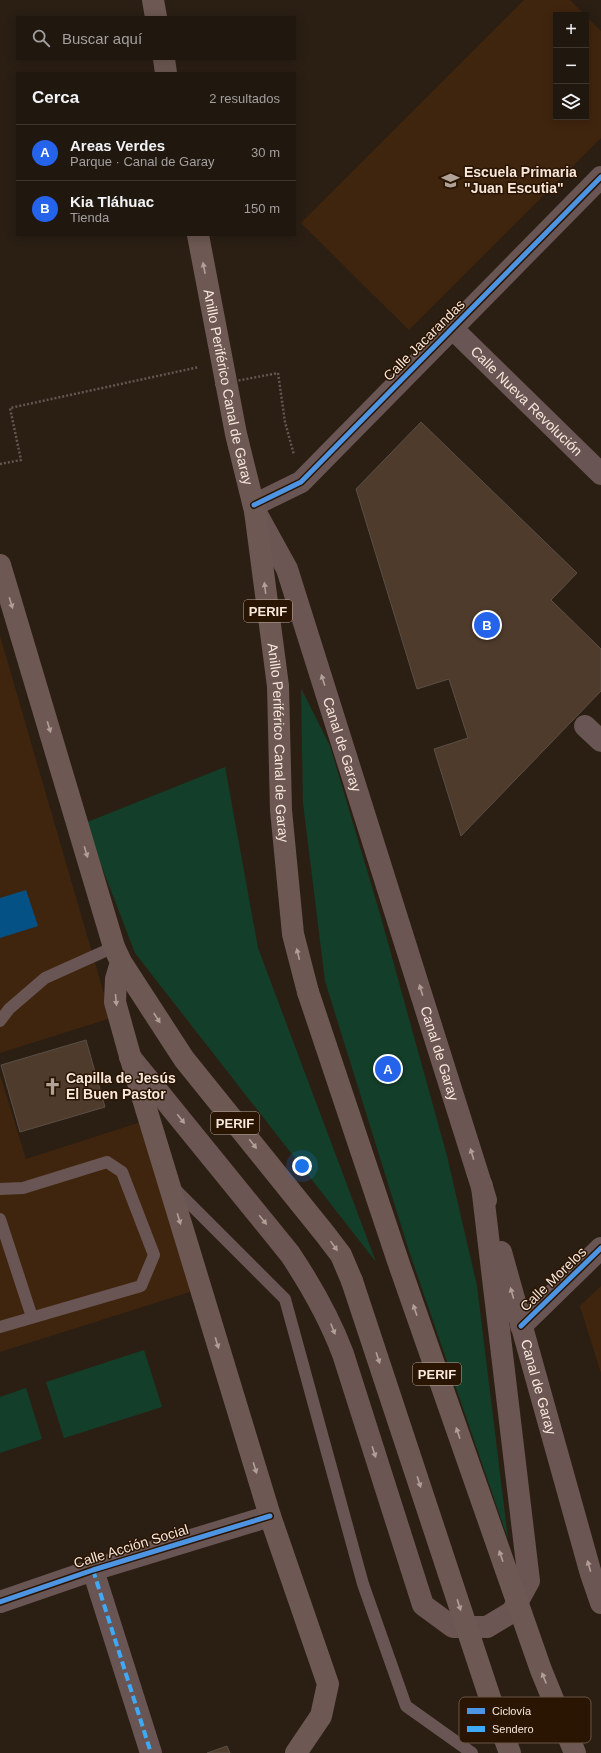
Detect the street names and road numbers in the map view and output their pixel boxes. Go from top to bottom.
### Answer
street label: Anillo Periférico Canal de Garay [201,288,256,487]
street label: Calle Jacarandas [380,296,468,384]
street label: Calle Nueva Revolución [468,343,586,459]
road number: PERIF [244,600,292,622]
street label: Anillo Periférico Canal de Garay [264,642,292,843]
street label: Canal de Garay [320,695,365,793]
street label: Canal de Garay [417,1004,462,1102]
road number: PERIF [211,1112,259,1134]
street label: Calle Morelos [517,1244,589,1314]
street label: Canal de Garay [518,1337,560,1436]
road number: PERIF [413,1363,461,1385]
street label: Calle Acción Social [72,1521,190,1571]

